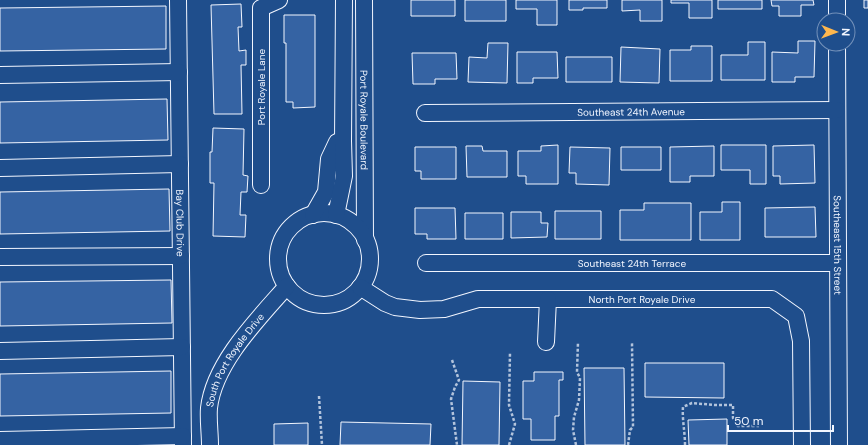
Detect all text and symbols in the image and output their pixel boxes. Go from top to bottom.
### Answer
north arrow [816,12,856,52]
text: N [839,28,853,36]
street label: Port Royale Lane [255,49,268,125]
street label: Port Royale Boulevard [357,70,371,170]
street label: Southeast 24th Avenue [577,105,685,119]
street label: Bay Club Drive [173,189,187,257]
street label: Southeast 15th Street [831,195,844,295]
street label: Southeast 24th Terrace [578,257,687,270]
street label: North Port Royale Drive [588,293,696,306]
street label: South Port Royale Drive [203,310,267,408]
scale bar [728,407,833,433]
text: 50 m [734,413,763,429]

